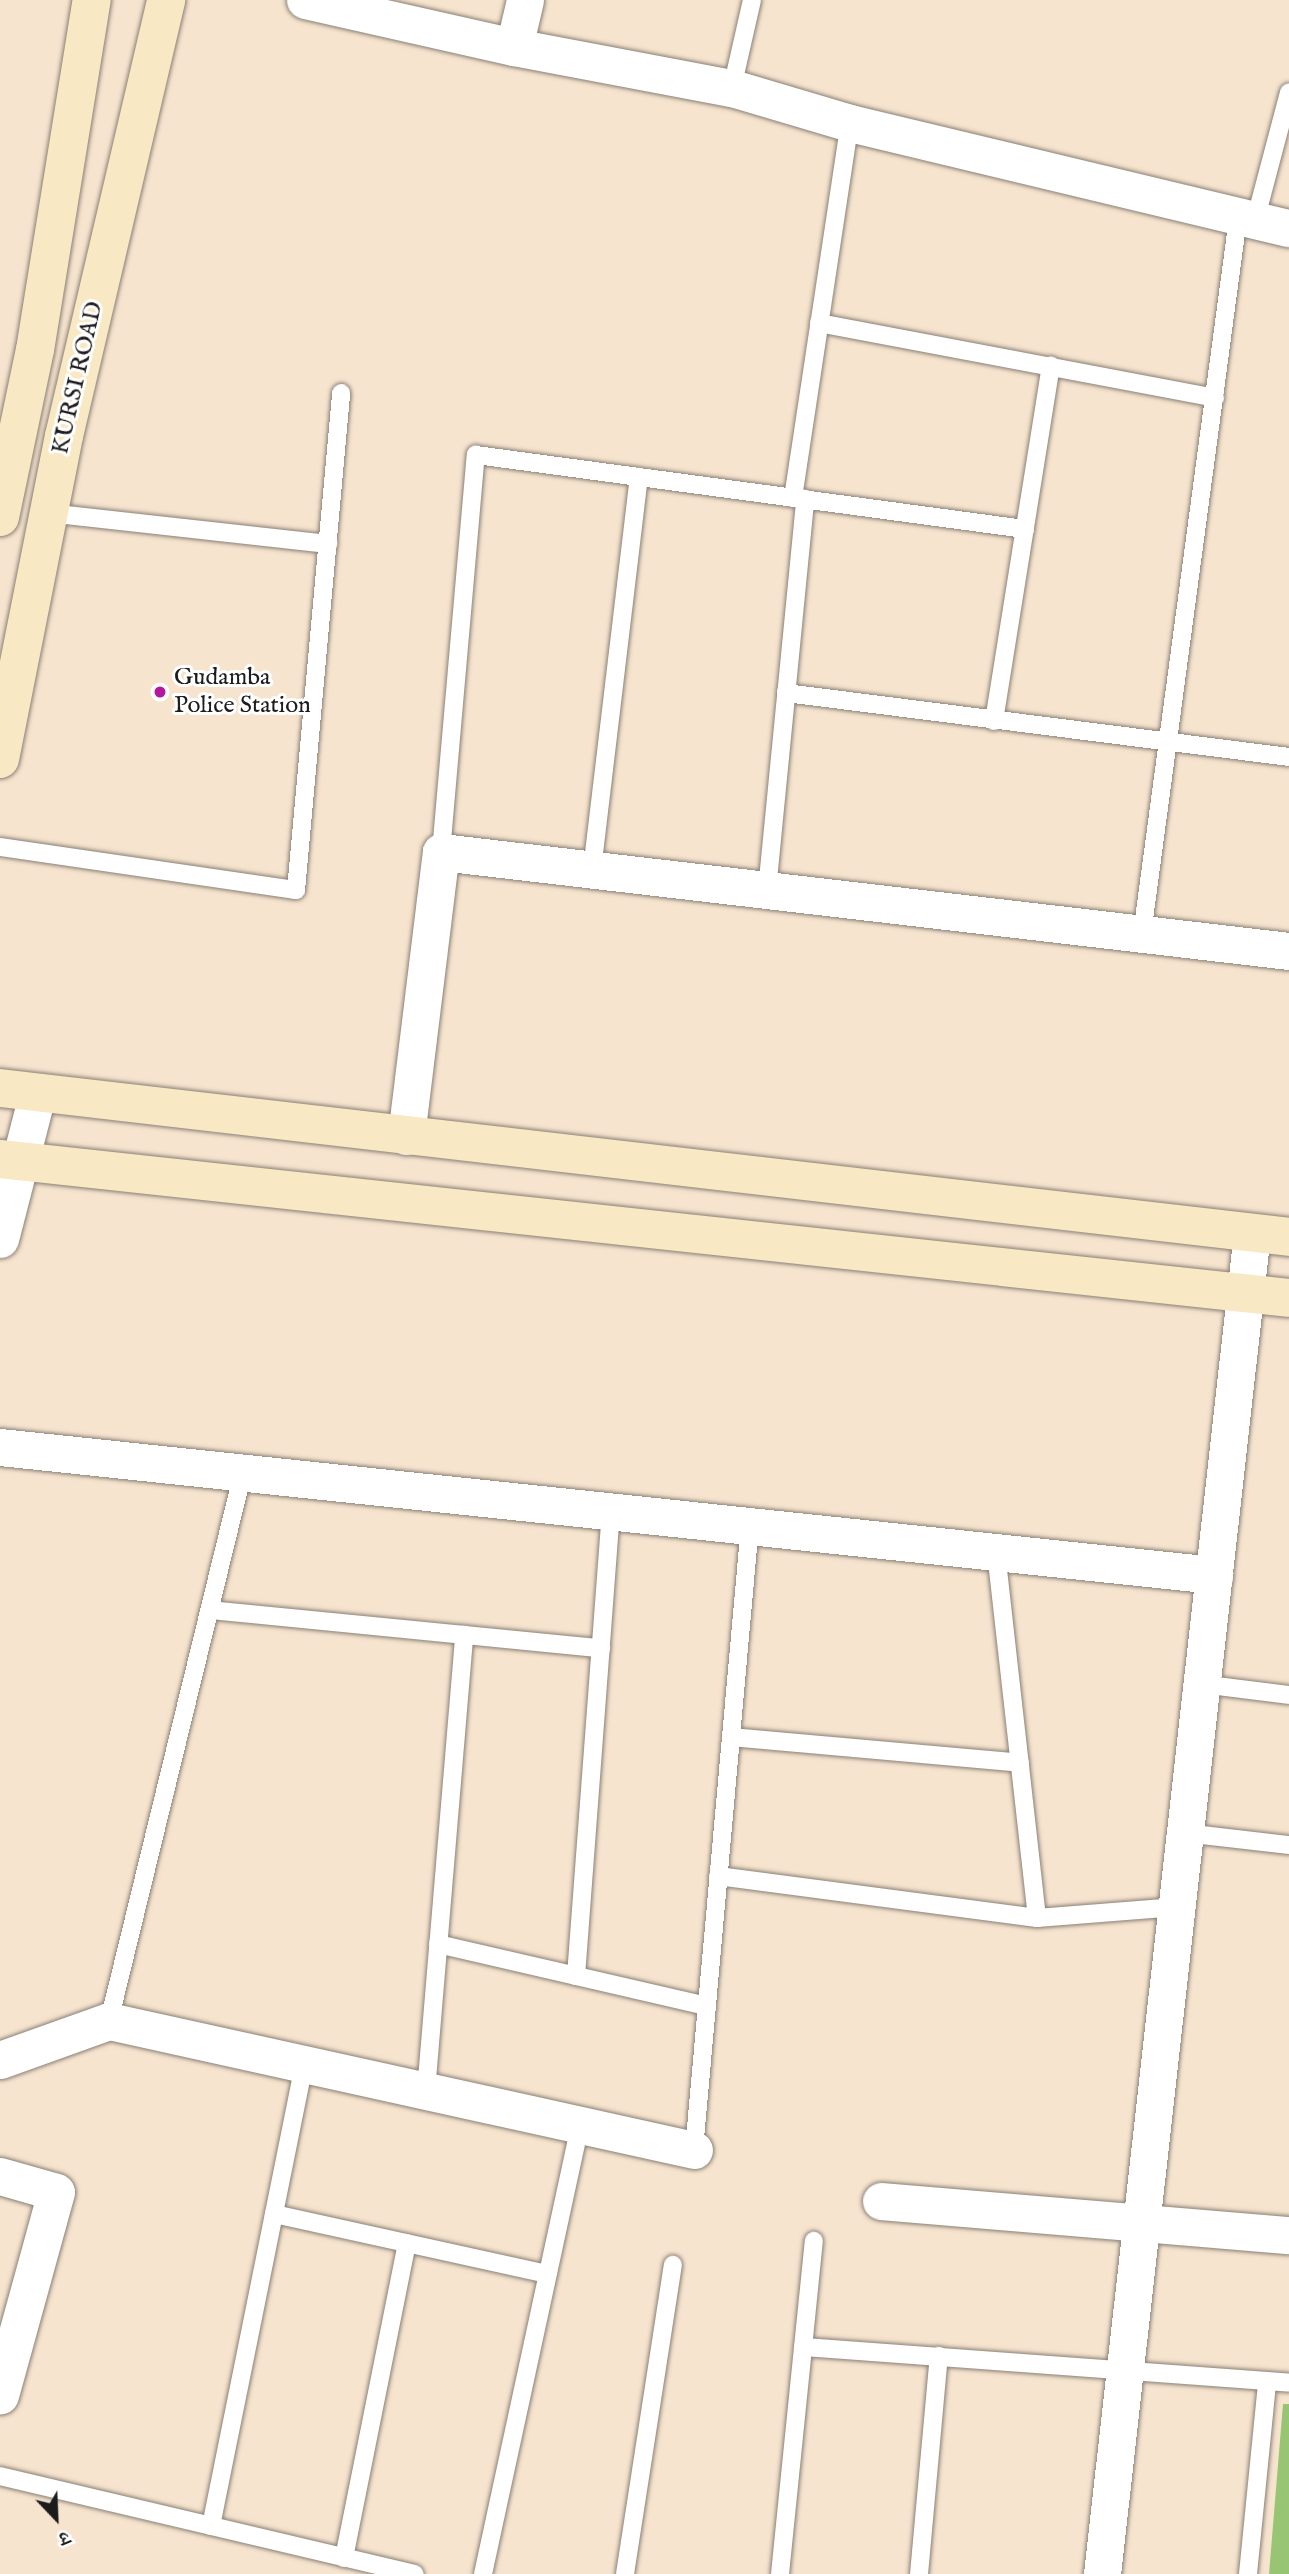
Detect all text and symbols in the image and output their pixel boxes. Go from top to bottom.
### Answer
street label: KURSI ROAD [46,299,110,457]
place label: Gudamba Police Station [174,664,311,720]
marker: Gudamba Police Station [152,684,168,700]
north arrow [21,2483,91,2553]
text: उ [55,2524,73,2550]

